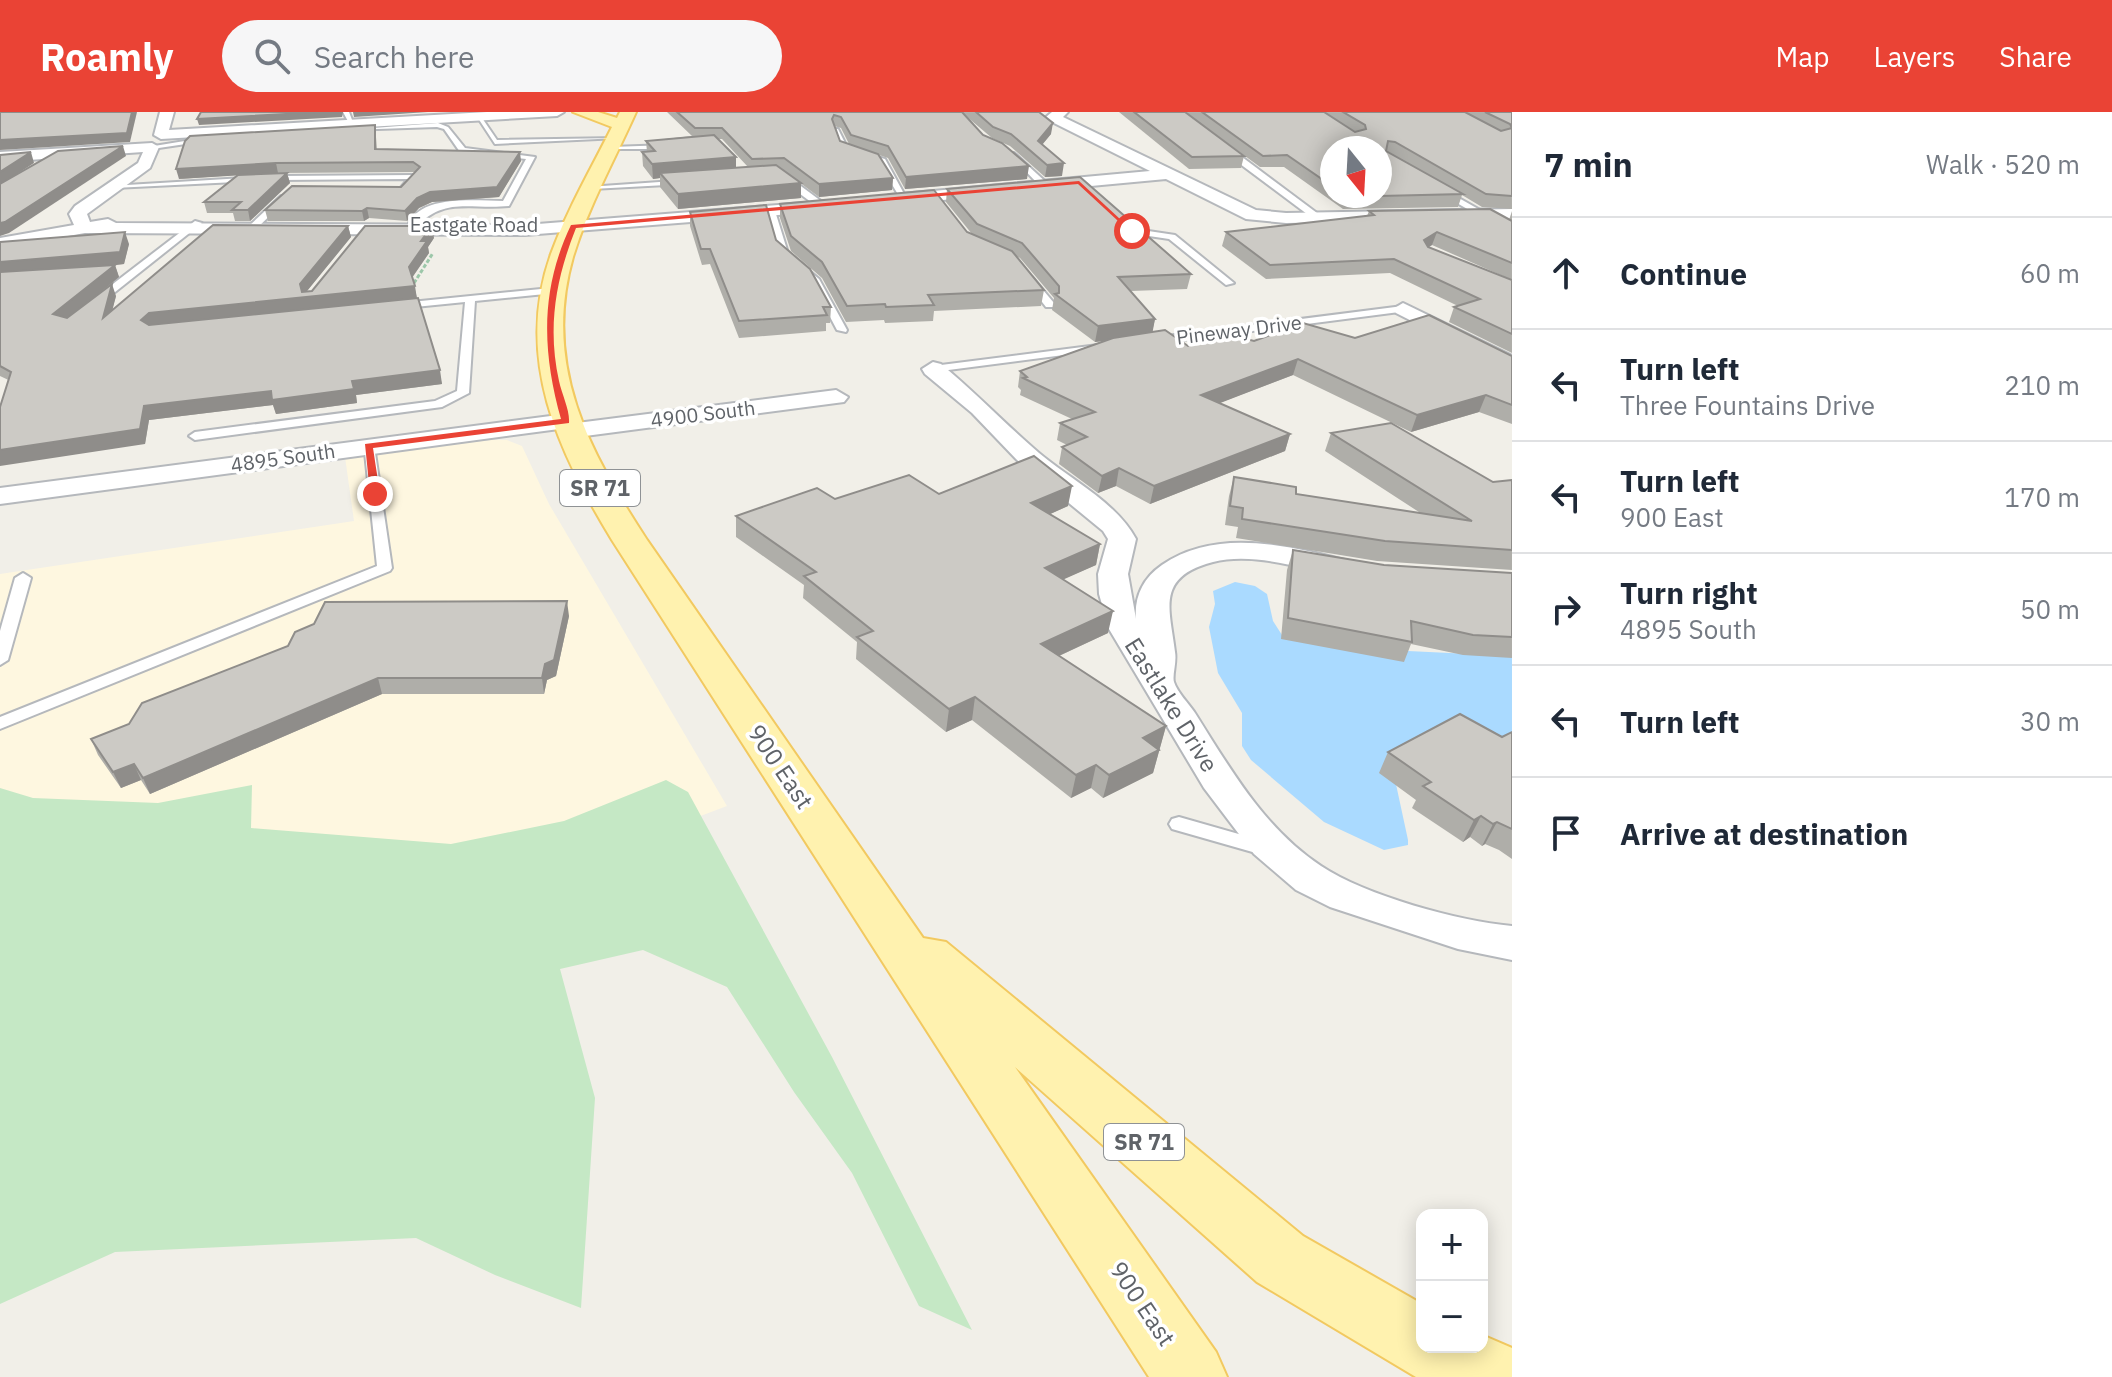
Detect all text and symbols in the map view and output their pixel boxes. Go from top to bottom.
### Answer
search box [222,20,782,92]
text: Roamly [40,32,174,81]
icon: search [250,34,294,78]
text: Search here [314,37,475,76]
text: Map [1775,38,1829,75]
text: Layers [1873,38,1955,75]
text: Share [1999,38,2072,75]
north arrow [1320,136,1392,208]
text: 7 min [1544,142,1633,186]
text: Walk · 520 m [1926,147,2080,181]
street label: Eastgate Road [410,211,538,238]
route start [1114,213,1150,249]
icon: ahead [1544,251,1588,295]
text: Continue [1620,254,1747,293]
text: 60 m [2020,256,2080,290]
street label: Pineway Drive [1175,308,1303,351]
text: Turn left [1620,349,1739,388]
icon: left [1544,363,1588,407]
text: 210 m [2004,368,2080,402]
text: Three Fountains Drive [1620,388,1875,422]
street label: 4900 South [649,394,757,433]
street label: 4895 South [229,437,337,478]
text: Turn left [1620,461,1739,500]
road number: SR 71 [560,470,640,506]
icon: left [1544,475,1588,519]
route end [357,476,393,512]
text: 170 m [2004,480,2080,514]
text: 900 East [1620,500,1724,534]
text: Turn right [1620,573,1758,612]
icon: right [1544,587,1588,631]
text: 50 m [2020,592,2080,626]
text: 4895 South [1620,612,1757,646]
street label: Eastlake Drive [1118,631,1226,778]
icon: left [1544,699,1588,743]
text: Turn left [1620,702,1739,741]
text: 30 m [2020,704,2080,738]
street label: 900 East [741,718,821,815]
icon: arrive [1544,811,1588,855]
text: Arrive at destination [1620,814,1908,853]
road number: SR 71 [1104,1124,1184,1160]
map controls [1416,1209,1488,1353]
button: + [1416,1209,1488,1281]
street label: 900 East [1103,1255,1183,1352]
button: − [1416,1281,1488,1353]

